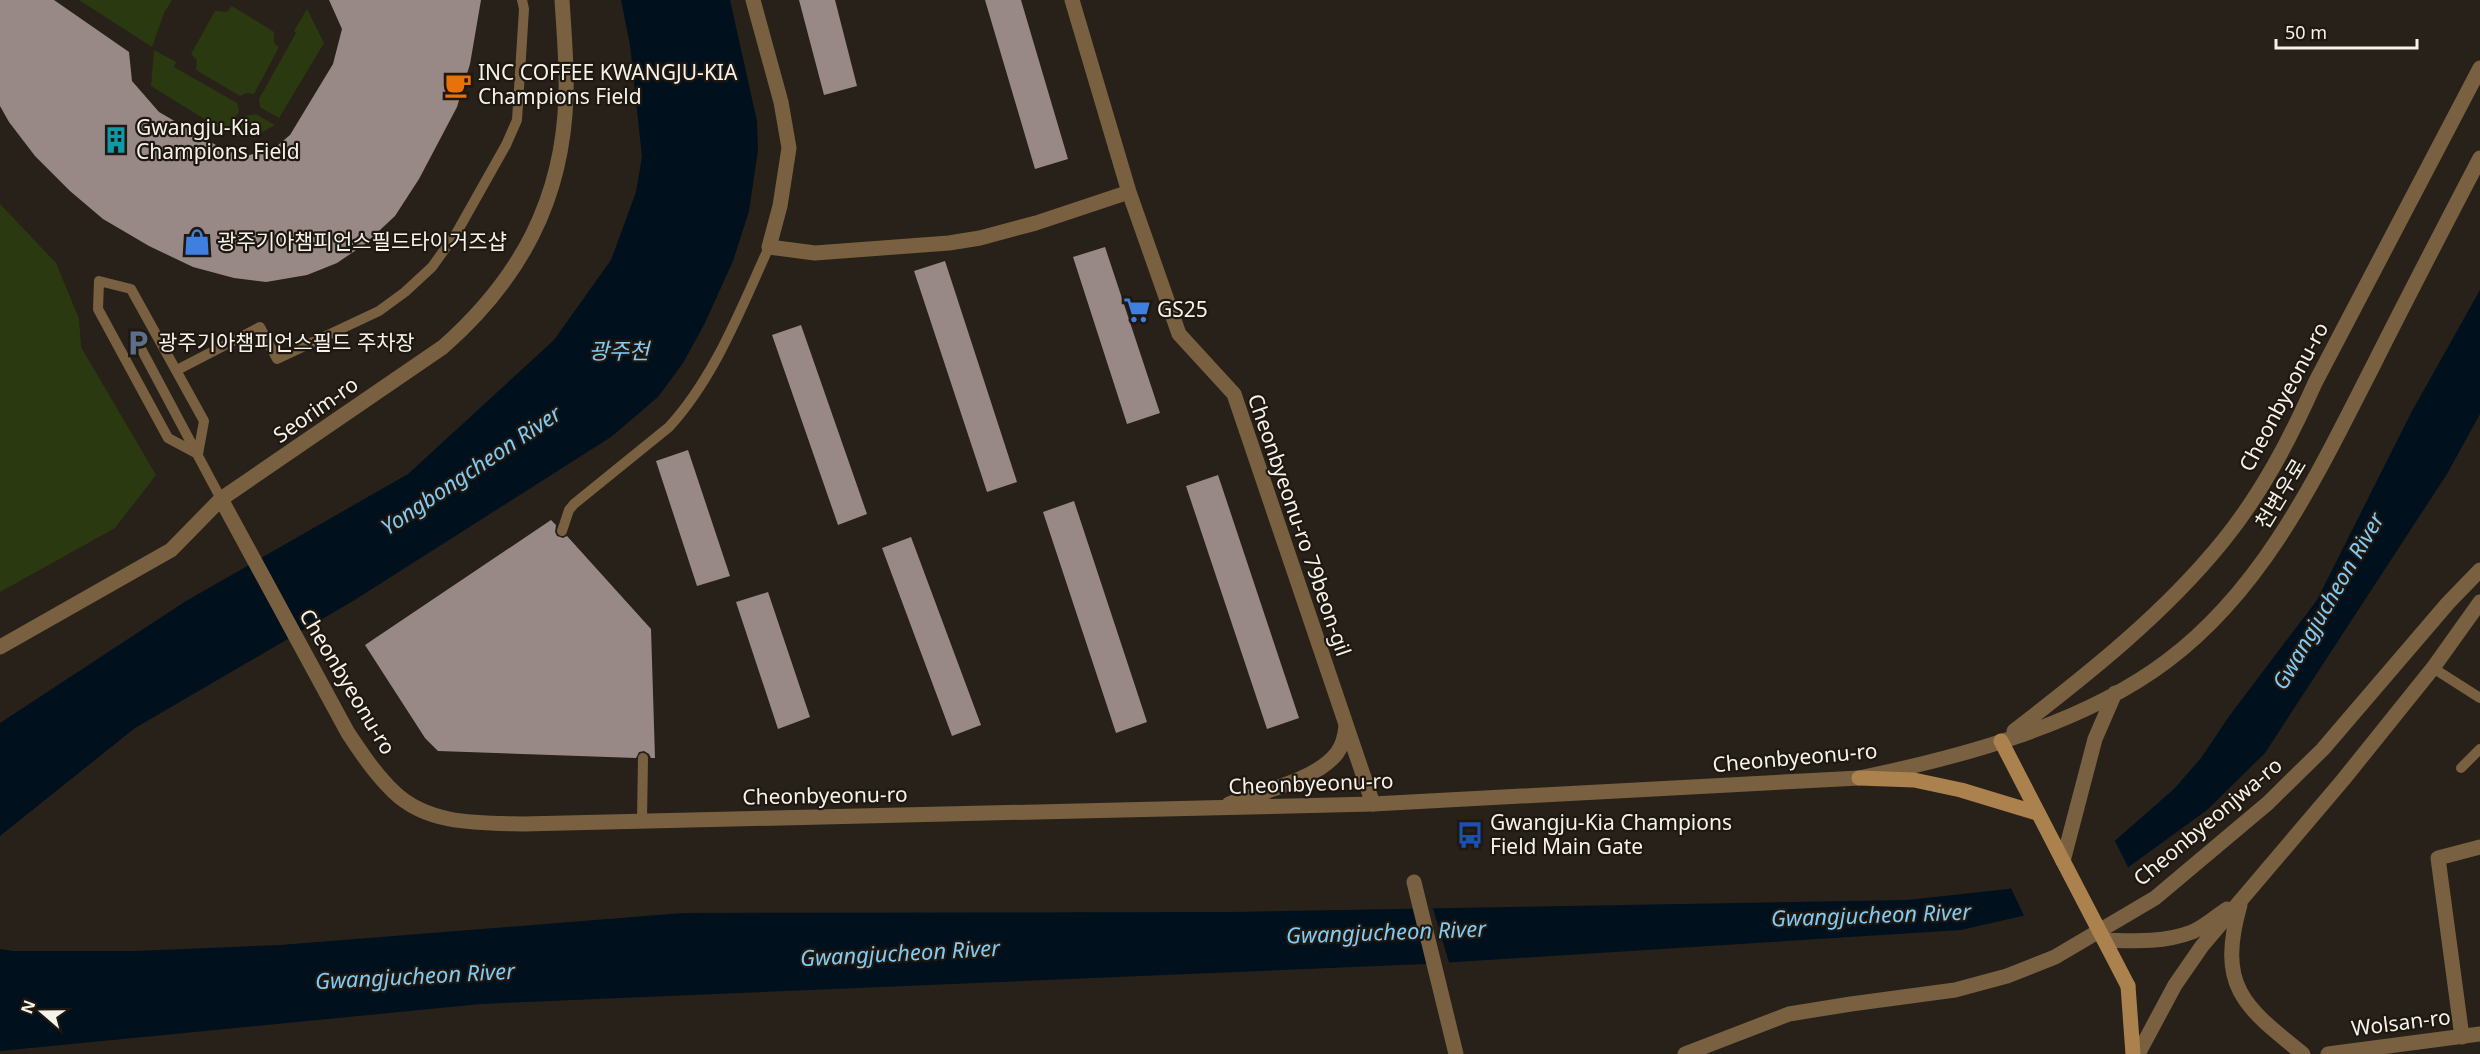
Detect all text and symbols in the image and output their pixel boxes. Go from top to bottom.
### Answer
scale bar [2276,12,2417,50]
text: 50 m [2285,20,2327,44]
place label: INC COFFEE KWANGJU-KIA Champions Field [478,58,738,110]
cafe icon: INC COFFEE KWANGJU-KIA Champions Field [443,70,473,100]
place label: Gwangju-Kia Champions Field [136,113,300,165]
building icon: Gwangju-Kia Champions Field [101,125,131,155]
shop icon: 광주기아챔피언스필드타이거즈샵 [182,227,212,257]
place label: 광주기아챔피언스필드타이거즈샵 [217,227,507,255]
supermarket icon: GS25 [1122,295,1152,325]
place label: GS25 [1157,295,1208,323]
street label: Cheonbyeonu-ro [2232,317,2334,476]
parking icon: 광주기아챔피언스필드 주차장 [123,328,153,358]
place label: 광주기아챔피언스필드 주차장 [158,328,415,356]
water label: 광주천 [589,335,652,365]
street label: Seorim-ro [267,370,363,449]
street label: Cheonbyeonu-ro 79beon-gil [1242,390,1358,660]
water label: Yongbongcheon River [374,397,567,541]
street label: 천변우로 [2248,453,2312,534]
water label: Gwangjucheon River [2264,505,2391,695]
street label: Cheonbyeonu-ro [293,603,402,760]
street label: Cheonbyeonu-ro [1711,736,1878,778]
street label: Cheonbyeonjwa-ro [2127,751,2288,892]
street label: Cheonbyeonu-ro [1228,766,1394,800]
street label: Cheonbyeonu-ro [742,780,908,810]
place label: Gwangju-Kia Champions Field Main Gate [1490,808,1732,860]
bus stop icon: Gwangju-Kia Champions Field Main Gate [1455,820,1485,850]
water label: Gwangjucheon River [1770,895,1973,932]
water label: Gwangjucheon River [1285,912,1488,949]
water label: Gwangjucheon River [799,932,1002,972]
water label: Gwangjucheon River [314,955,517,995]
north arrow [12,982,72,1042]
text: N [15,997,40,1017]
street label: Wolsan-ro [2350,1002,2452,1042]

